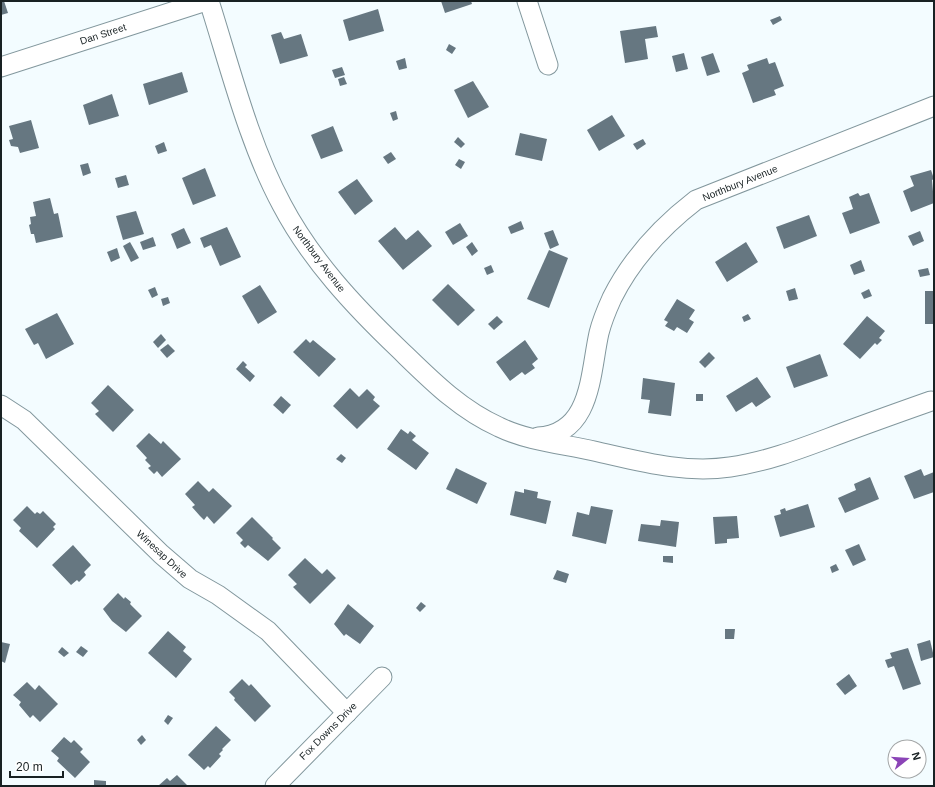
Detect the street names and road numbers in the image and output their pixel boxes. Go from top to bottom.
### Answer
street label: Dan Street [79,21,128,47]
street label: Northbury Avenue [701,163,779,203]
street label: Northbury Avenue [291,224,348,295]
street label: Winesap Drive [134,528,190,580]
street label: Fox Downs Drive [297,700,359,762]

